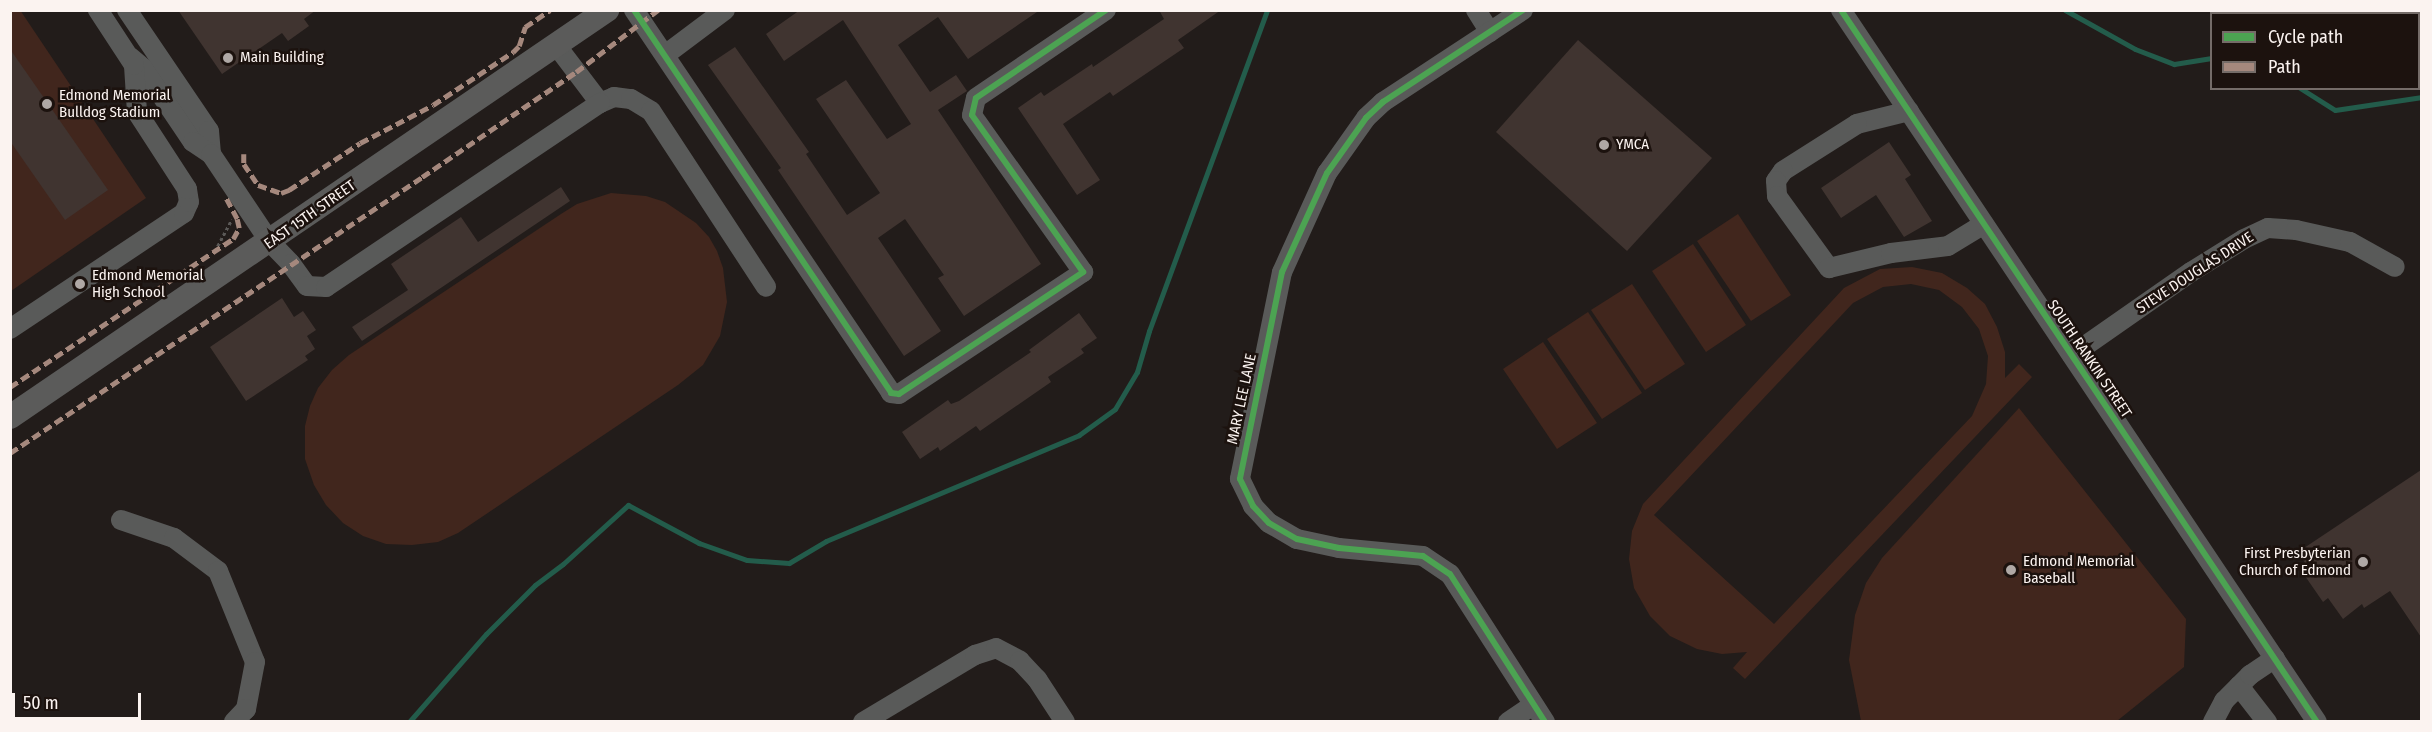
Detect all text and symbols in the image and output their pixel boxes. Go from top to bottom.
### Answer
legend [2210,12,2420,90]
text: Cycle path [2268,26,2343,48]
place label: Main Building [240,49,324,67]
marker: Main Building [221,51,235,65]
text: Path [2268,56,2301,78]
place label: Edmond Memorial Bulldog Stadium [59,86,170,121]
marker: Edmond Memorial Bulldog Stadium [40,97,54,111]
place label: YMCA [1616,136,1649,154]
marker: YMCA [1597,138,1611,152]
street label: EAST 15TH STREET [261,177,359,253]
street label: STEVE DOUGLAS DRIVE [2133,228,2257,318]
place label: Edmond Memorial High School [92,266,203,301]
marker: Edmond Memorial High School [73,277,87,291]
street label: SOUTH RANKIN STREET [2043,297,2135,421]
street label: MARY LEE LANE [1224,352,1260,446]
place label: First Presbyterian Church of Edmond [2239,544,2351,579]
place label: Edmond Memorial Baseball [2023,552,2134,587]
marker: First Presbyterian Church of Edmond [2356,555,2370,569]
marker: Edmond Memorial Baseball [2004,563,2018,577]
scale bar [15,681,144,719]
text: 50 m [23,692,59,714]

